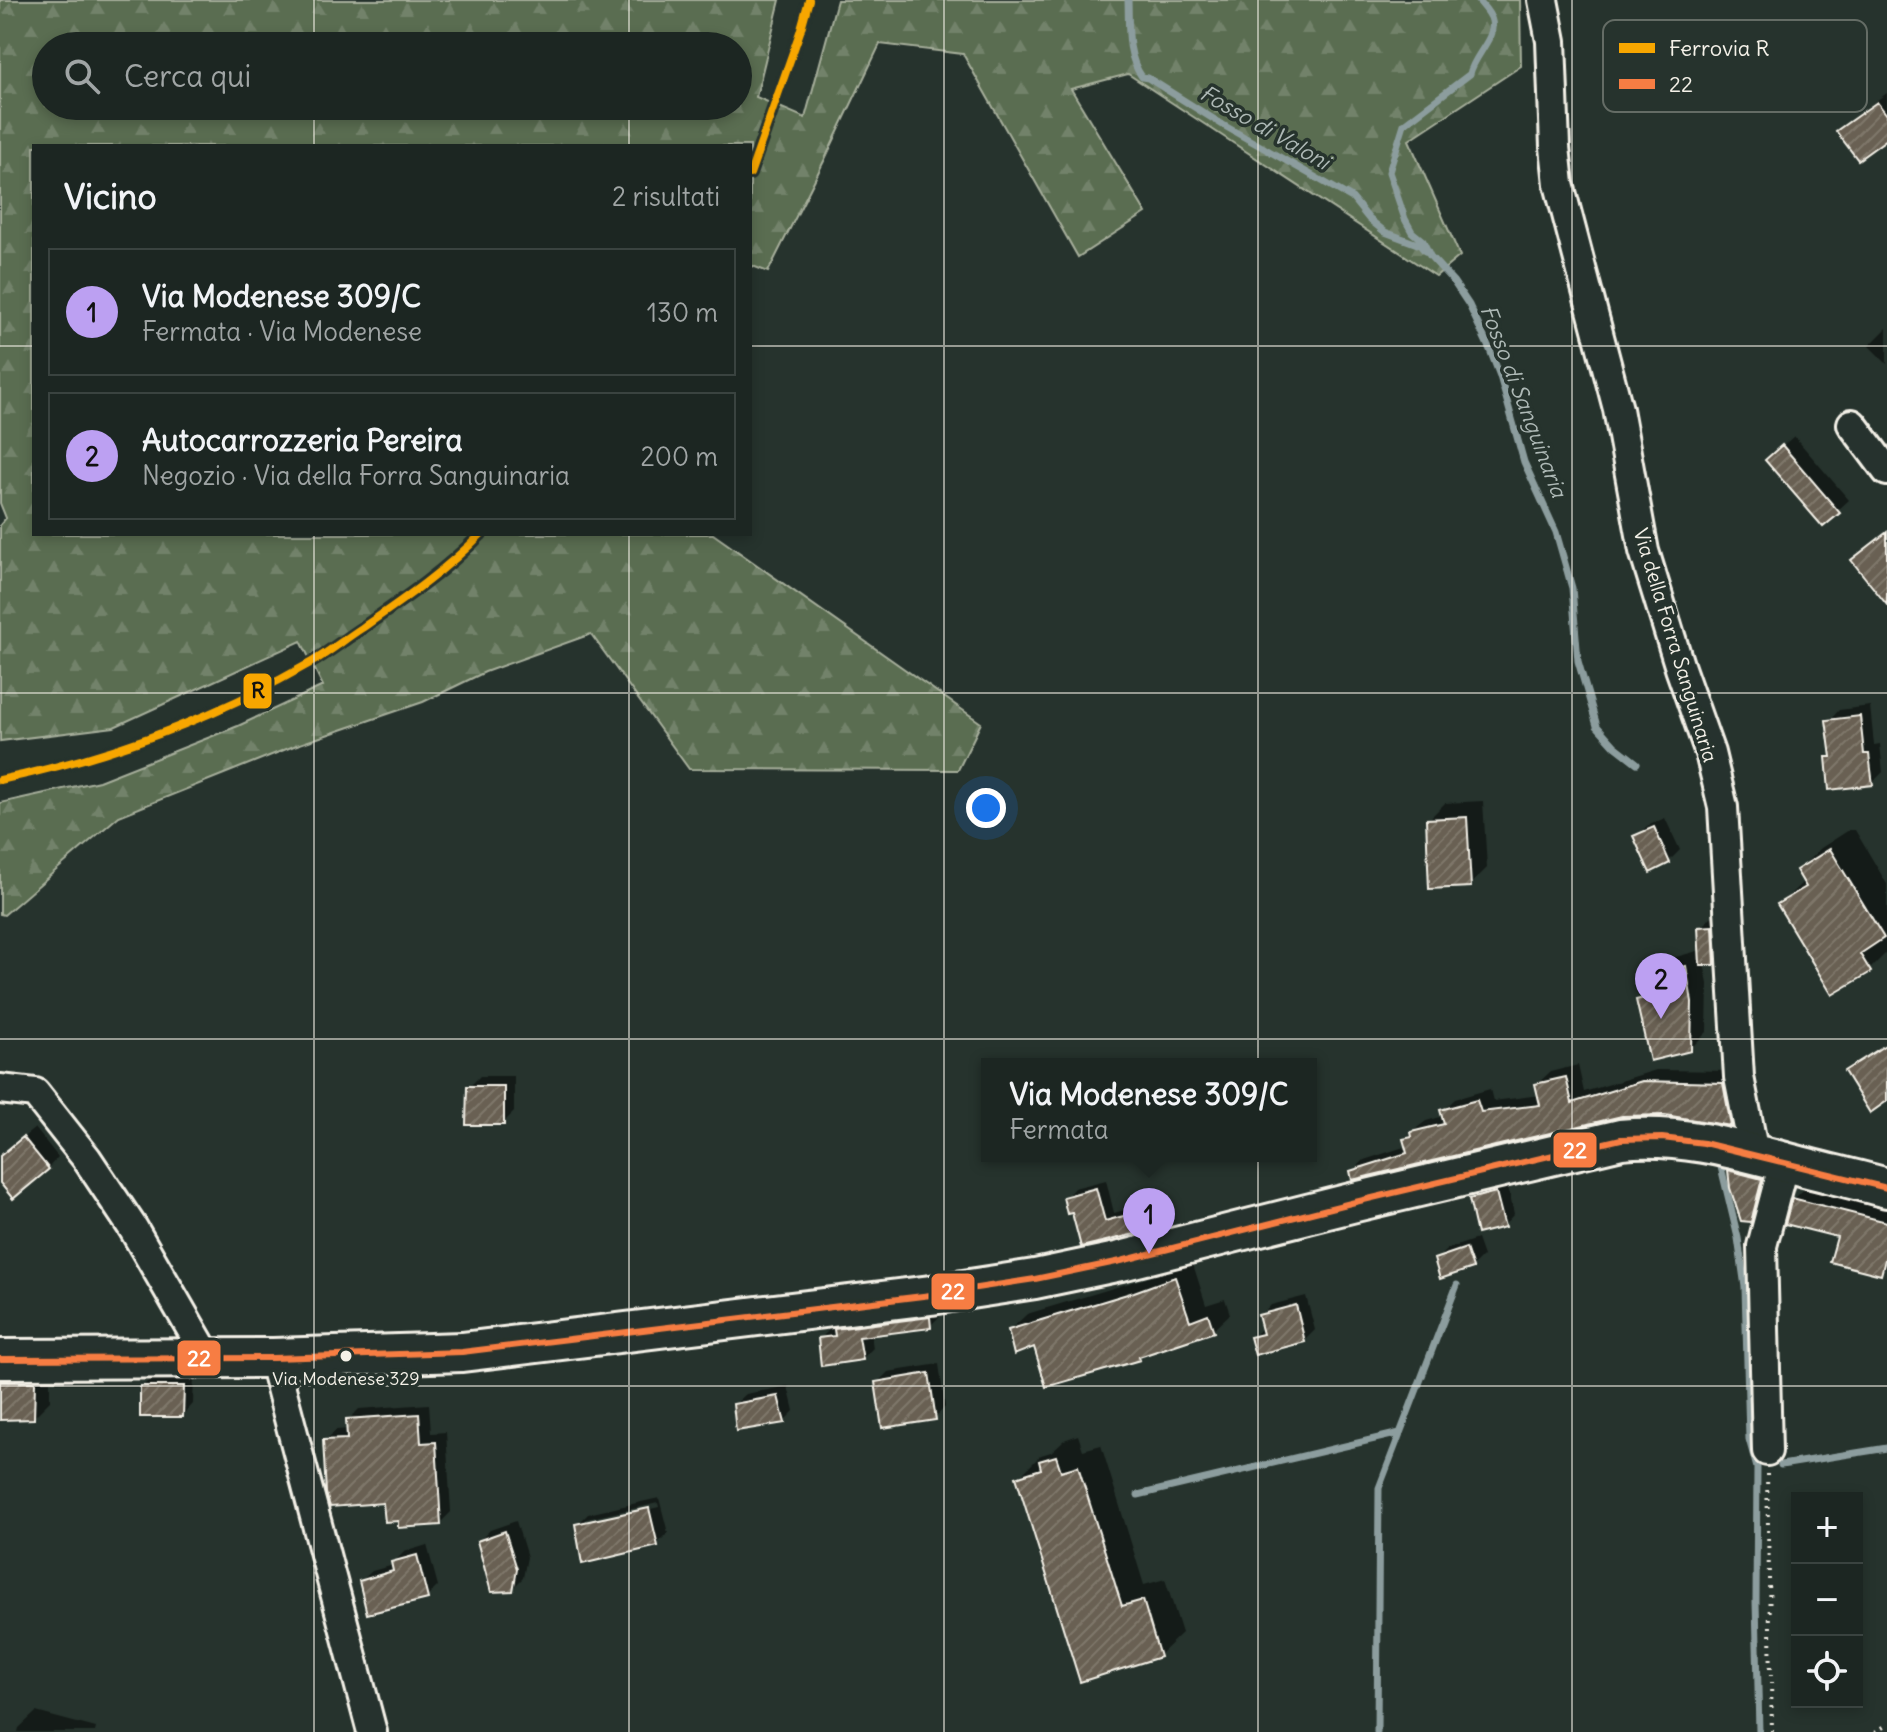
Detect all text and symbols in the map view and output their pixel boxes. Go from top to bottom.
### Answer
legend [1603,20,1867,112]
search box [32,32,752,120]
text: Ferrovia R [1669,34,1770,62]
icon: search [60,54,104,98]
text: Cerca qui [124,57,251,95]
text: 22 [1669,70,1693,98]
water label: Fosso di Valoni [1195,79,1337,177]
text: Vicino [64,175,157,218]
text: 2 risultati [612,180,720,213]
text: Via Modenese 309/C [142,277,421,315]
text: 1 [87,296,97,329]
text: 130 m [647,296,718,329]
water label: Fosso di Sanguinaria [1474,301,1574,503]
text: Fermata · Via Modenese [142,315,422,348]
text: Autocarrozzeria Pereira [142,421,463,459]
text: 2 [85,440,99,473]
text: 200 m [641,440,718,473]
text: Negozio · Via della Forra Sanguinaria [142,459,570,492]
street label: Via della Forra Sanguinaria [1628,525,1724,765]
line badge: R [242,672,273,710]
text: R [251,676,265,704]
your location [966,788,1006,828]
pin: 2 [1635,953,1687,1019]
popup [981,1058,1317,1162]
text: Via Modenese 309/C [1009,1075,1289,1113]
text: Fermata [1009,1113,1109,1146]
line badge: 22 [1552,1131,1598,1169]
text: 22 [1563,1136,1587,1164]
pin: 1 [1123,1188,1175,1254]
line badge: 22 [930,1272,976,1311]
text: 22 [941,1277,965,1305]
line badge: 22 [176,1339,222,1377]
text: 22 [187,1344,211,1372]
marker: Via Modenese 329 [338,1348,354,1364]
place label: Via Modenese 329 [272,1367,420,1390]
map controls [1791,1492,1863,1708]
button: + [1791,1492,1863,1564]
button: − [1791,1564,1863,1636]
button: locate [1791,1636,1863,1708]

